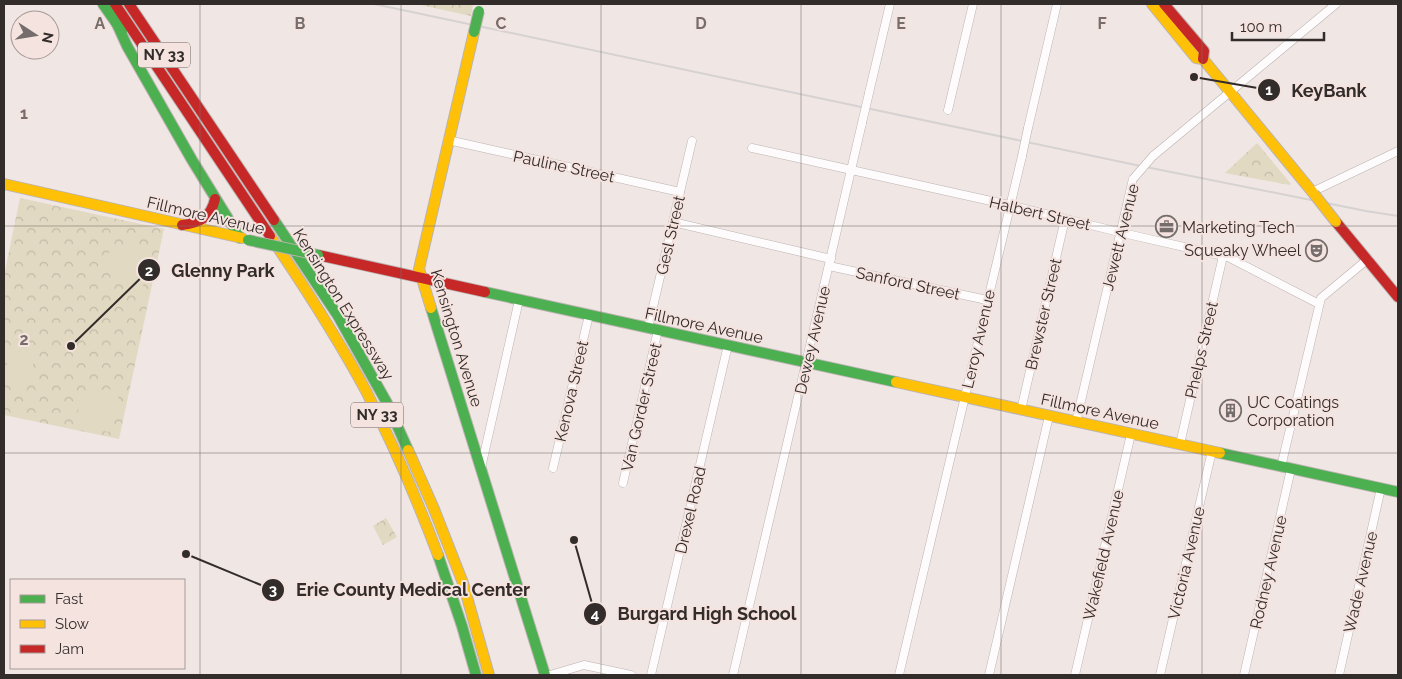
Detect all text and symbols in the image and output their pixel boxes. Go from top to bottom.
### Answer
north arrow [10,10,60,60]
scale bar [1232,10,1324,42]
text: A [95,14,106,33]
text: B [295,14,306,33]
text: C [496,14,507,33]
text: D [695,14,707,33]
text: E [896,14,906,33]
text: F [1097,14,1107,33]
text: 100 m [1240,18,1282,36]
text: N [39,31,57,45]
road number: NY 33 [138,42,190,68]
callout: KeyBank [1256,74,1377,107]
text: KeyBank [1291,80,1368,101]
text: 1 [1265,81,1273,99]
text: 1 [20,104,28,123]
street label: Pauline Street [512,146,617,187]
street label: Jewett Avenue [1098,182,1143,292]
street label: Fillmore Avenue [145,193,267,238]
street label: Gesl Street [652,193,689,277]
street label: Halbert Street [987,193,1093,235]
office icon: Marketing Tech [1154,215,1178,239]
place label: Marketing Tech [1182,218,1295,237]
street label: Kensington Expressway [289,225,398,384]
theatre icon: Squeaky Wheel [1305,238,1329,262]
place label: Squeaky Wheel [1184,241,1302,260]
callout: Glenny Park [136,254,285,287]
street label: Brewster Street [1021,256,1066,372]
text: Glenny Park [171,260,276,281]
text: 2 [145,262,153,280]
street label: Sanford Street [854,263,962,304]
street label: Kensington Avenue [427,267,486,409]
street label: Dewey Avenue [791,284,834,396]
street label: Leroy Avenue [958,288,999,391]
street label: Phelps Street [1181,299,1222,401]
street label: Fillmore Avenue [643,304,765,347]
text: 2 [19,330,29,349]
street label: Kenova Street [551,338,592,444]
street label: Van Gorder Street [617,340,666,473]
street label: Fillmore Avenue [1039,390,1161,433]
place label: UC Coatings Corporation [1247,393,1339,430]
building icon: UC Coatings Corporation [1219,399,1243,423]
road number: NY 33 [351,402,403,428]
street label: Drexel Road [671,464,710,556]
street label: Wakefield Avenue [1079,488,1128,622]
street label: Victoria Avenue [1164,505,1209,621]
street label: Rodney Avenue [1246,513,1291,631]
street label: Wade Avenue [1340,529,1381,635]
callout: Erie County Medical Center [261,573,541,606]
legend [10,579,185,669]
text: Erie County Medical Center [296,579,530,600]
text: 3 [269,581,277,599]
text: Fast [55,590,83,608]
callout: Burgard High School [582,597,806,630]
text: Burgard High School [618,603,797,624]
text: 4 [591,605,600,623]
text: Slow [55,615,89,633]
text: Jam [55,640,84,658]

